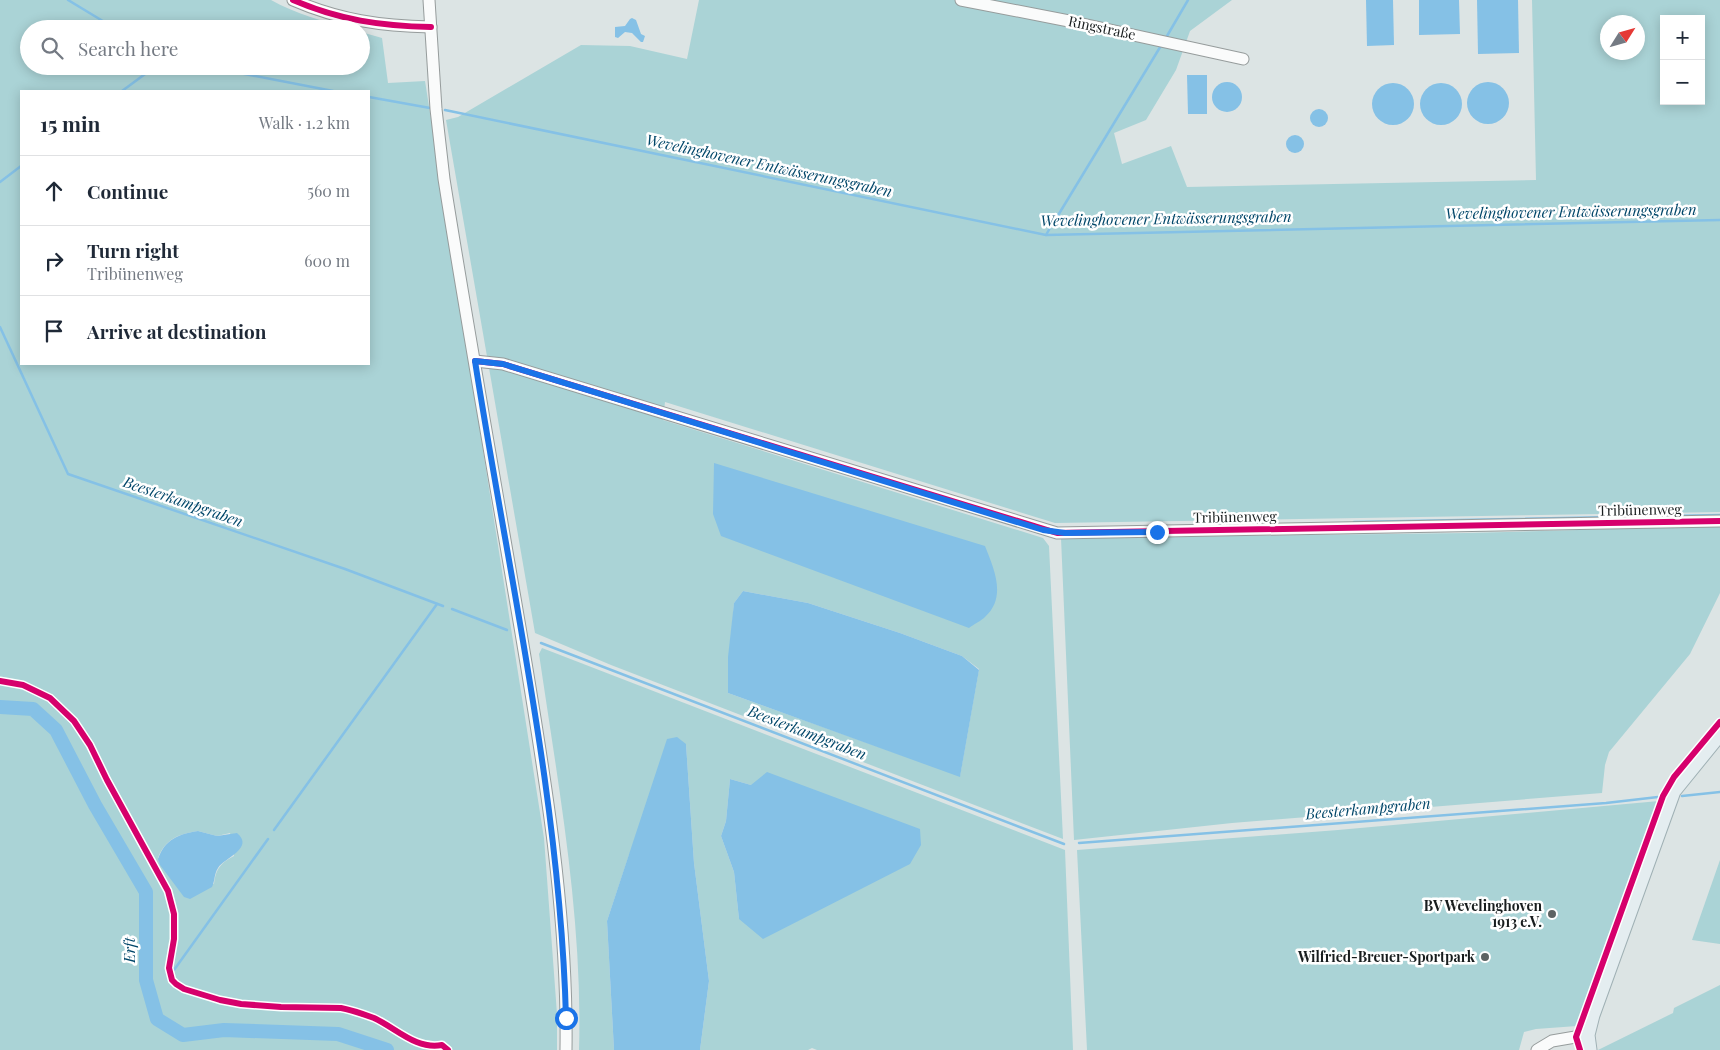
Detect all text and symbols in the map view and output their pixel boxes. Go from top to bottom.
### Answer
street label: Ringstraße [1067,11,1138,44]
north arrow [1600,15,1645,60]
map controls [1660,15,1705,105]
button: + [1660,15,1705,60]
search box [20,20,370,75]
icon: search [38,34,66,62]
text: Search here [78,35,178,61]
button: − [1660,60,1705,105]
text: 15 min [40,109,101,137]
text: Walk · 1.2 km [259,112,350,133]
water label: Wevelinghovener Entwässerungsgraben [644,129,894,201]
icon: ahead [40,177,68,205]
text: Continue [87,178,168,204]
text: 560 m [307,180,350,201]
water label: Wevelinghovener Entwässerungsgraben [1445,199,1697,223]
water label: Wevelinghovener Entwässerungsgraben [1040,206,1292,230]
text: Turn right [87,237,179,263]
icon: right [40,247,68,275]
text: 600 m [304,250,350,271]
text: Tribünenweg [87,263,183,284]
icon: arrive [40,317,68,345]
text: Arrive at destination [87,318,267,344]
water label: Beesterkampgraben [120,471,246,531]
street label: Tribünenweg [1598,499,1683,520]
street label: Tribünenweg [1193,506,1278,527]
route end [1146,521,1169,544]
water label: Beesterkampgraben [744,700,869,764]
water label: Beesterkampgraben [1304,793,1431,824]
place label: BV Wevelinghoven 1913 e.V. [1424,896,1542,931]
marker: BV Wevelinghoven 1913 e.V. [1546,908,1558,920]
water label: Erft [119,936,139,964]
place label: Wilfried-Breuer-Sportpark [1297,947,1476,966]
marker: Wilfried-Breuer-Sportpark [1479,951,1491,963]
route start [555,1007,578,1030]

